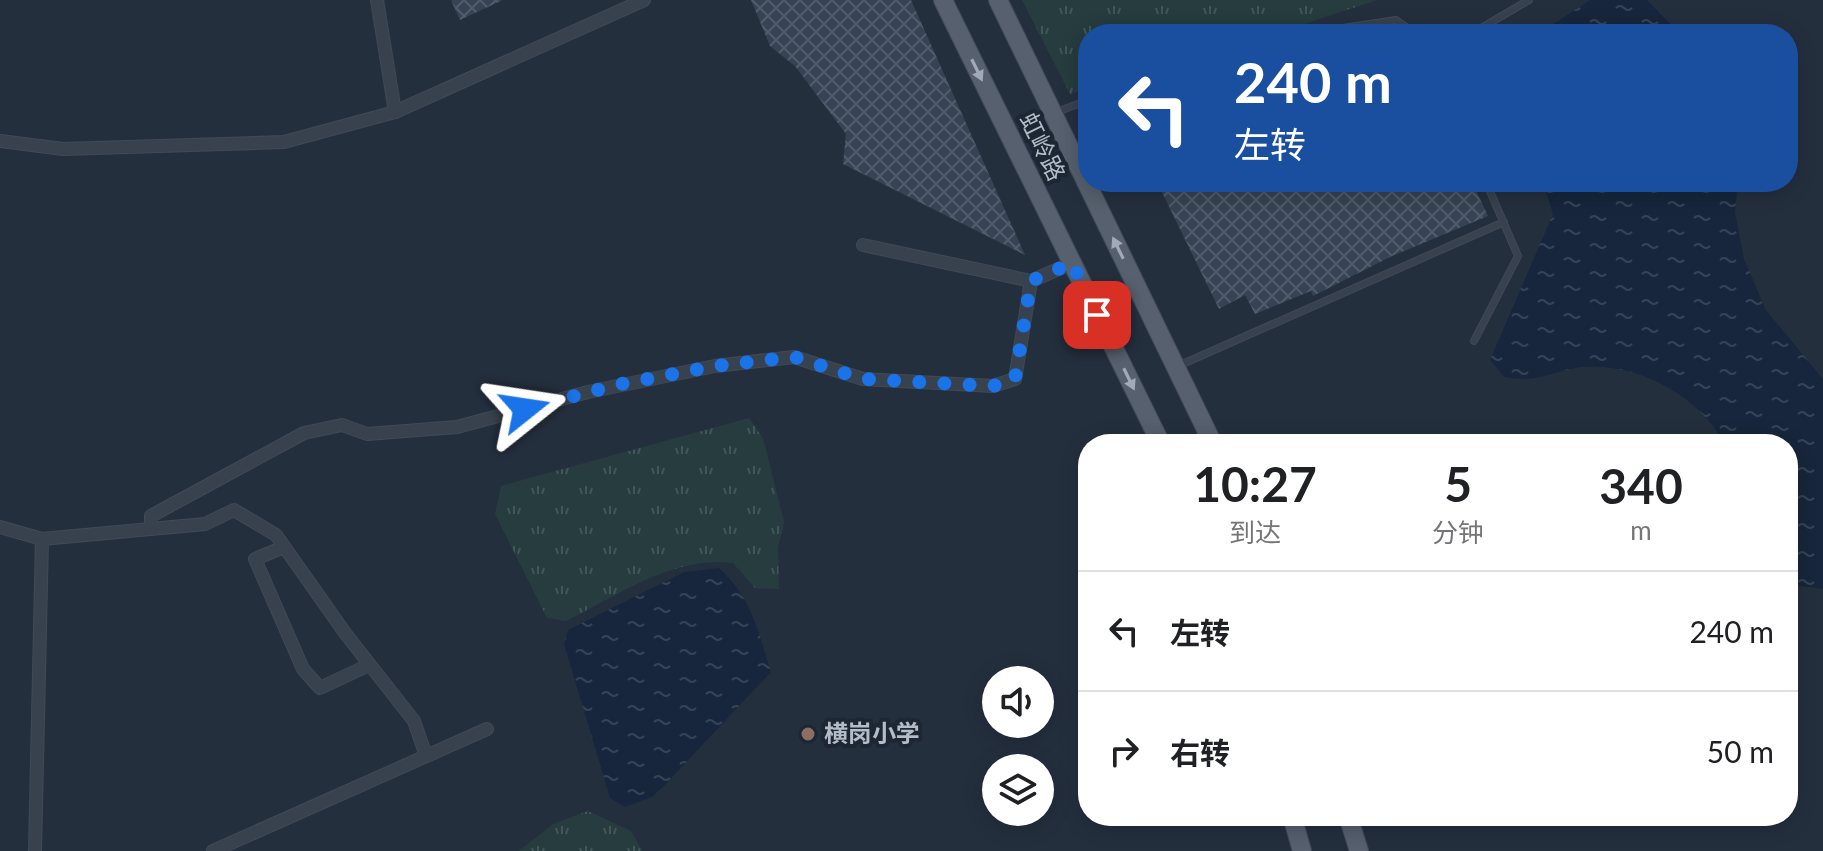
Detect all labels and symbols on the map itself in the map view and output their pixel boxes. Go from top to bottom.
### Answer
one-way arrow [971,59,984,82]
street label: 虹岭路 [1015,108,1072,185]
one-way arrow [1111,236,1125,259]
pin [1063,281,1131,349]
position arrow [483,367,567,451]
one-way arrow [1122,367,1136,391]
place label: 横岗小学 [824,718,920,747]
marker: 横岗小学 [799,725,817,743]

